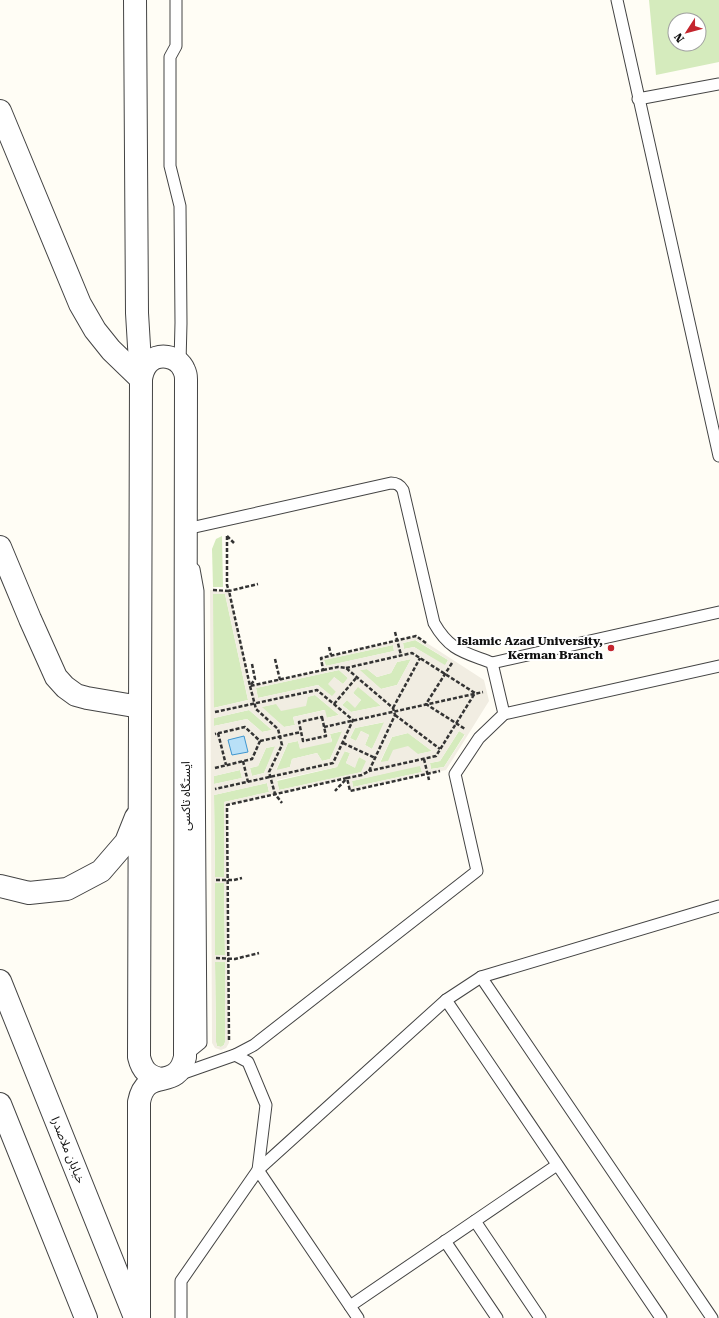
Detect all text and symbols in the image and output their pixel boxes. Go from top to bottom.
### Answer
north arrow [667,12,707,52]
text: N [671,30,687,45]
place label: Islamic Azad University, Kerman Branch [457,634,603,662]
marker: Islamic Azad University, Kerman Branch [606,643,616,653]
street label: ایستگاه تاکسی [179,761,193,831]
street label: خیابان ملاصدرا [48,1115,88,1185]

